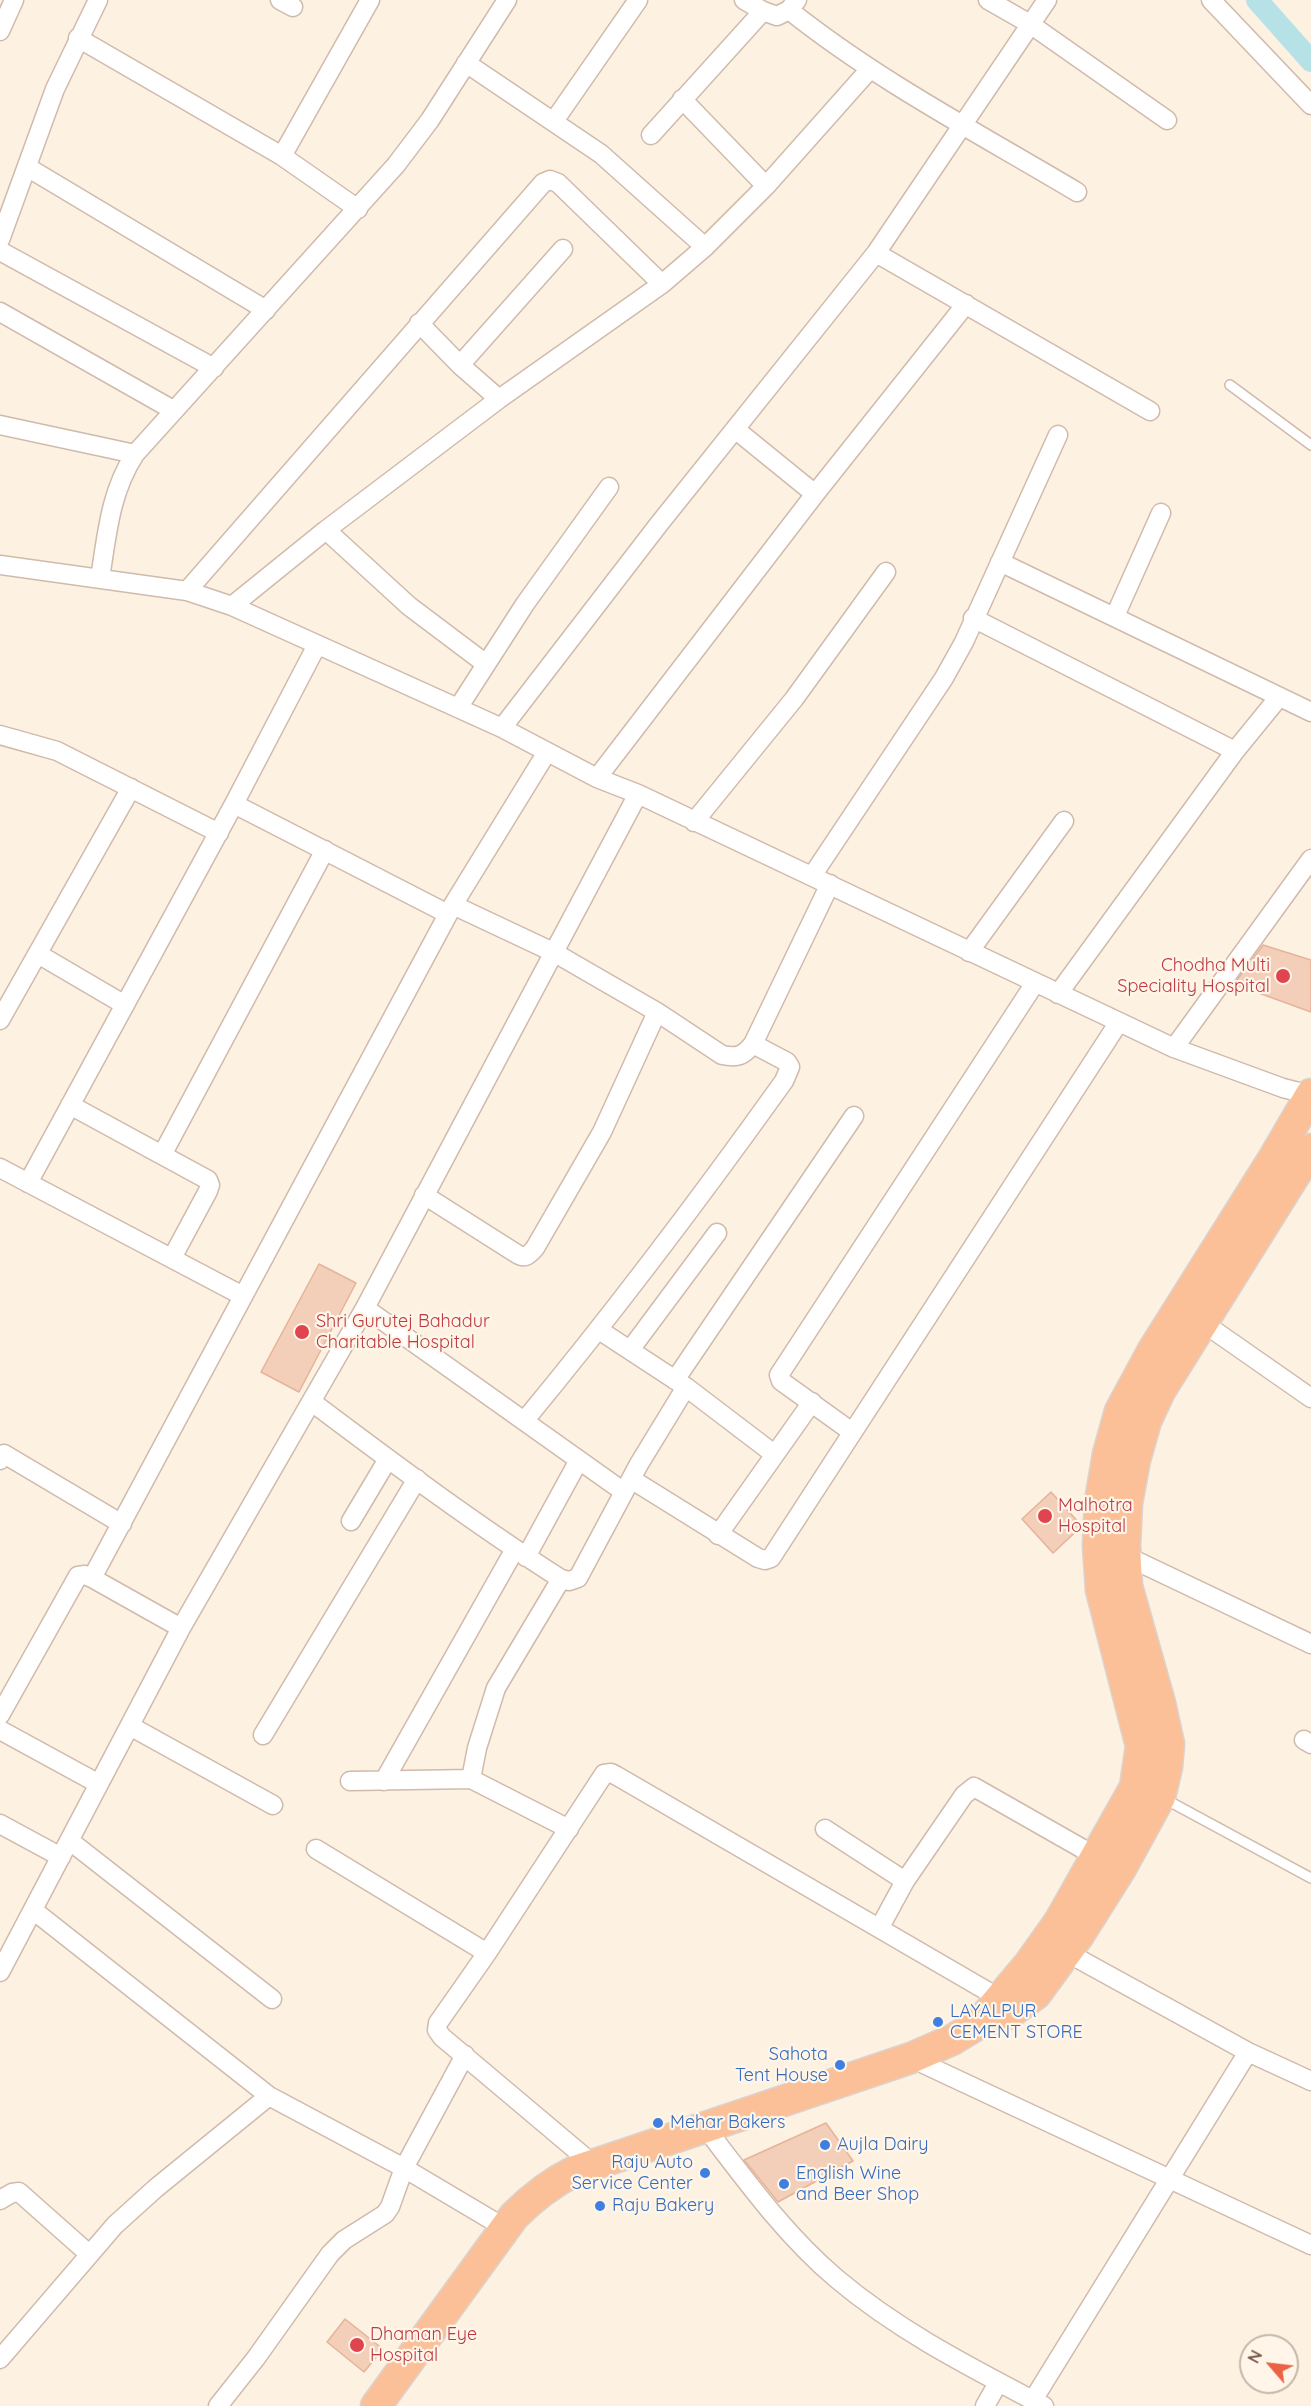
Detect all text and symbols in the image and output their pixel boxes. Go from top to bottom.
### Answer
place label: Chodha Multi Speciality Hospital [1117,955,1270,998]
marker: Chodha Multi Speciality Hospital [1274,967,1292,985]
place label: Shri Gurutej Bahadur Charitable Hospital [316,1311,490,1354]
marker: Shri Gurutej Bahadur Charitable Hospital [293,1323,311,1341]
place label: Malhotra Hospital [1058,1495,1133,1538]
marker: Malhotra Hospital [1036,1507,1054,1525]
place label: LAYALPUR CEMENT STORE [950,2001,1083,2044]
marker: LAYALPUR CEMENT STORE [931,2015,945,2029]
place label: Sahota Tent House [735,2044,828,2086]
marker: Sahota Tent House [833,2058,847,2072]
place label: Mehar Bakers [670,2112,785,2134]
marker: Mehar Bakers [651,2116,665,2130]
place label: Aujla Dairy [837,2134,928,2156]
marker: Aujla Dairy [818,2138,832,2152]
place label: Raju Auto Service Center [572,2152,693,2194]
place label: English Wine and Beer Shop [796,2163,919,2206]
marker: Raju Auto Service Center [698,2166,712,2180]
marker: English Wine and Beer Shop [777,2177,791,2191]
place label: Raju Bakery [612,2195,714,2217]
marker: Raju Bakery [593,2199,607,2213]
place label: Dhaman Eye Hospital [370,2324,477,2366]
north arrow [1239,2334,1299,2394]
marker: Dhaman Eye Hospital [348,2336,366,2354]
text: N [1243,2347,1266,2366]

